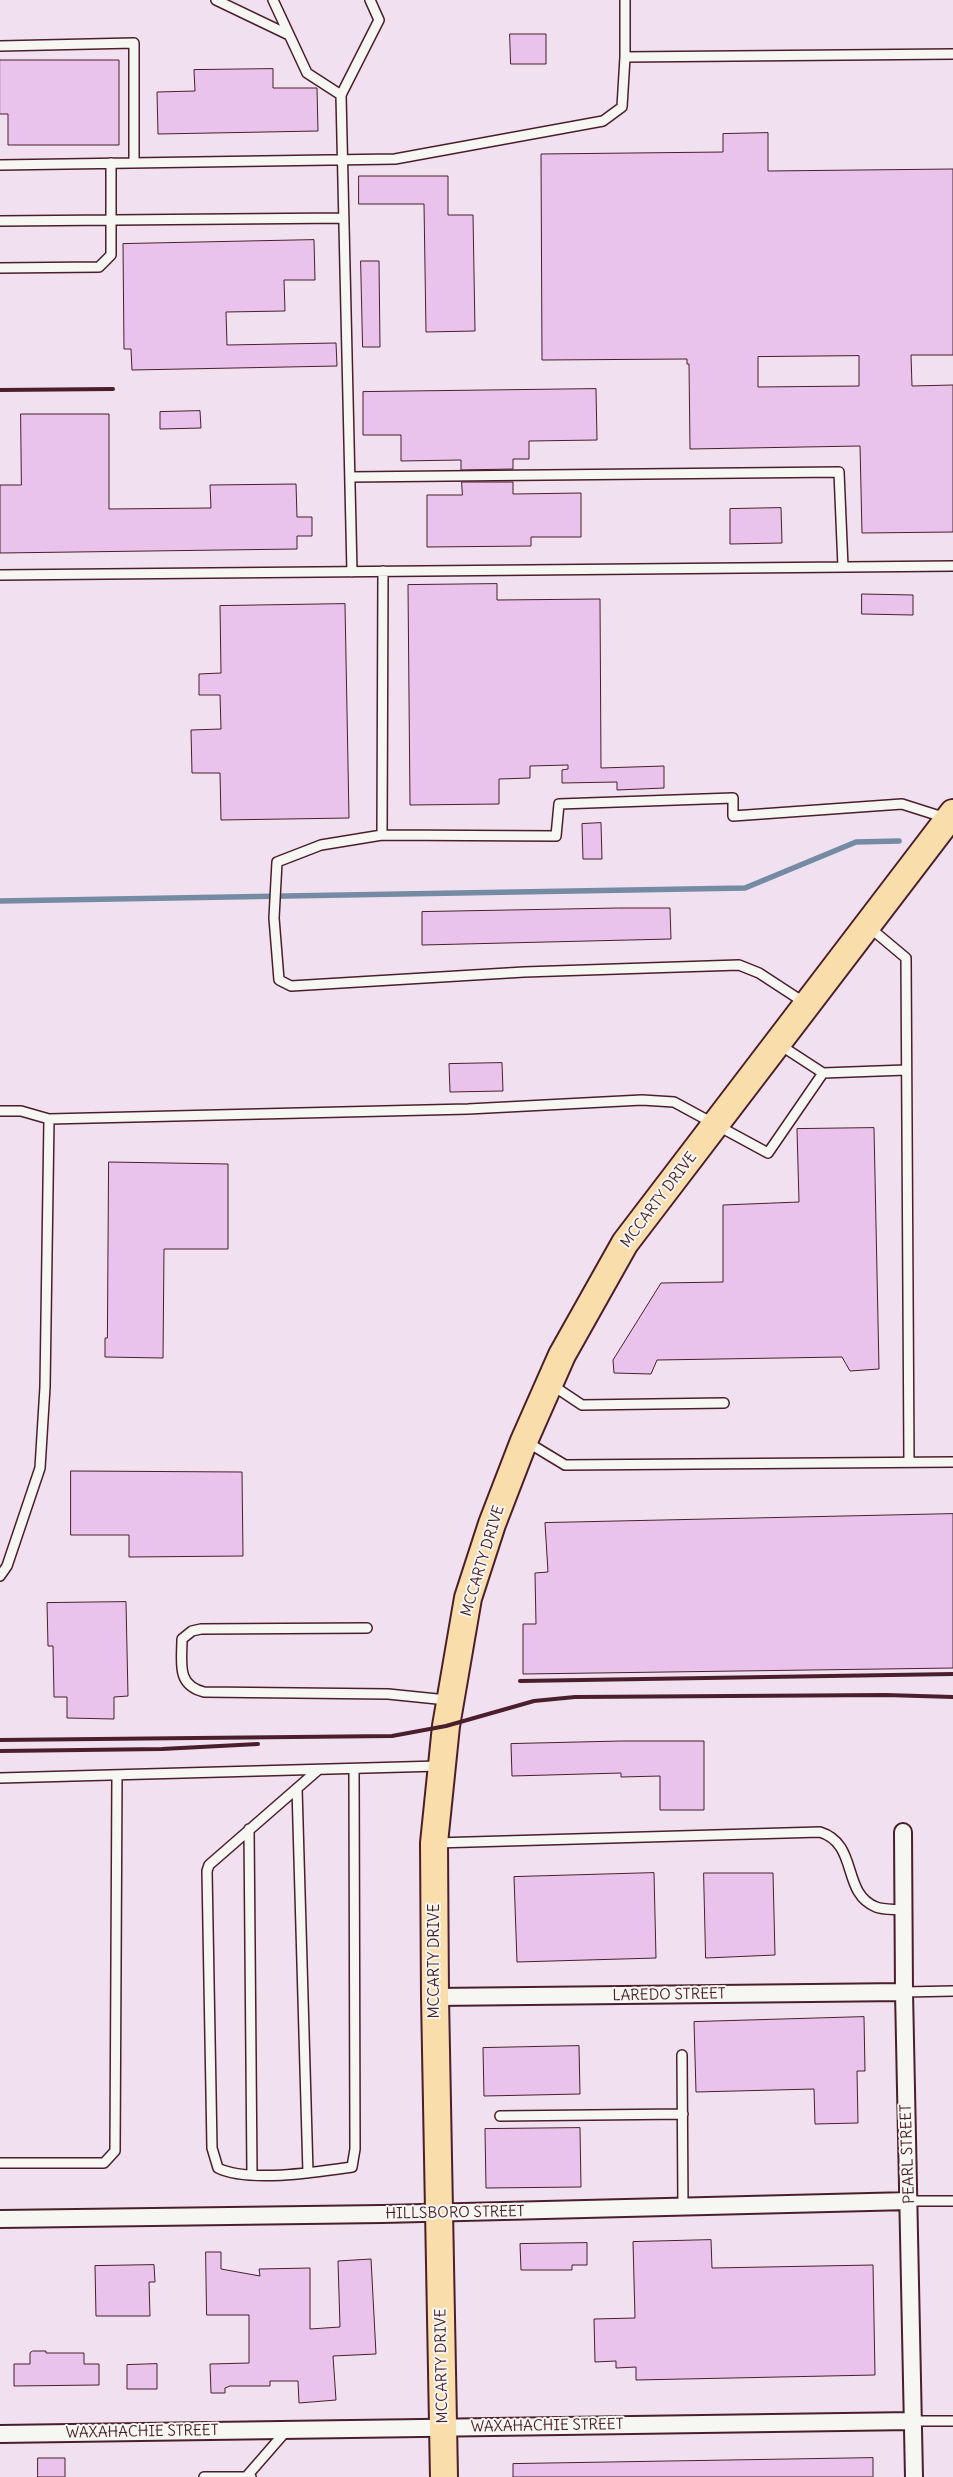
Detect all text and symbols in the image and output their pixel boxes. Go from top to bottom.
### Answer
street label: MCCARTY DRIVE [617,1149,701,1251]
street label: MCCARTY DRIVE [458,1503,508,1619]
street label: MCCARTY DRIVE [426,1903,444,2019]
street label: LAREDO STREET [612,1985,726,2005]
street label: PEARL STREET [897,2104,919,2204]
street label: HILLSBORO STREET [385,2203,525,2223]
street label: MCCARTY DRIVE [432,2308,452,2424]
street label: WAXAHACHIE STREET [470,2416,624,2436]
street label: WAXAHACHIE STREET [65,2422,219,2442]

